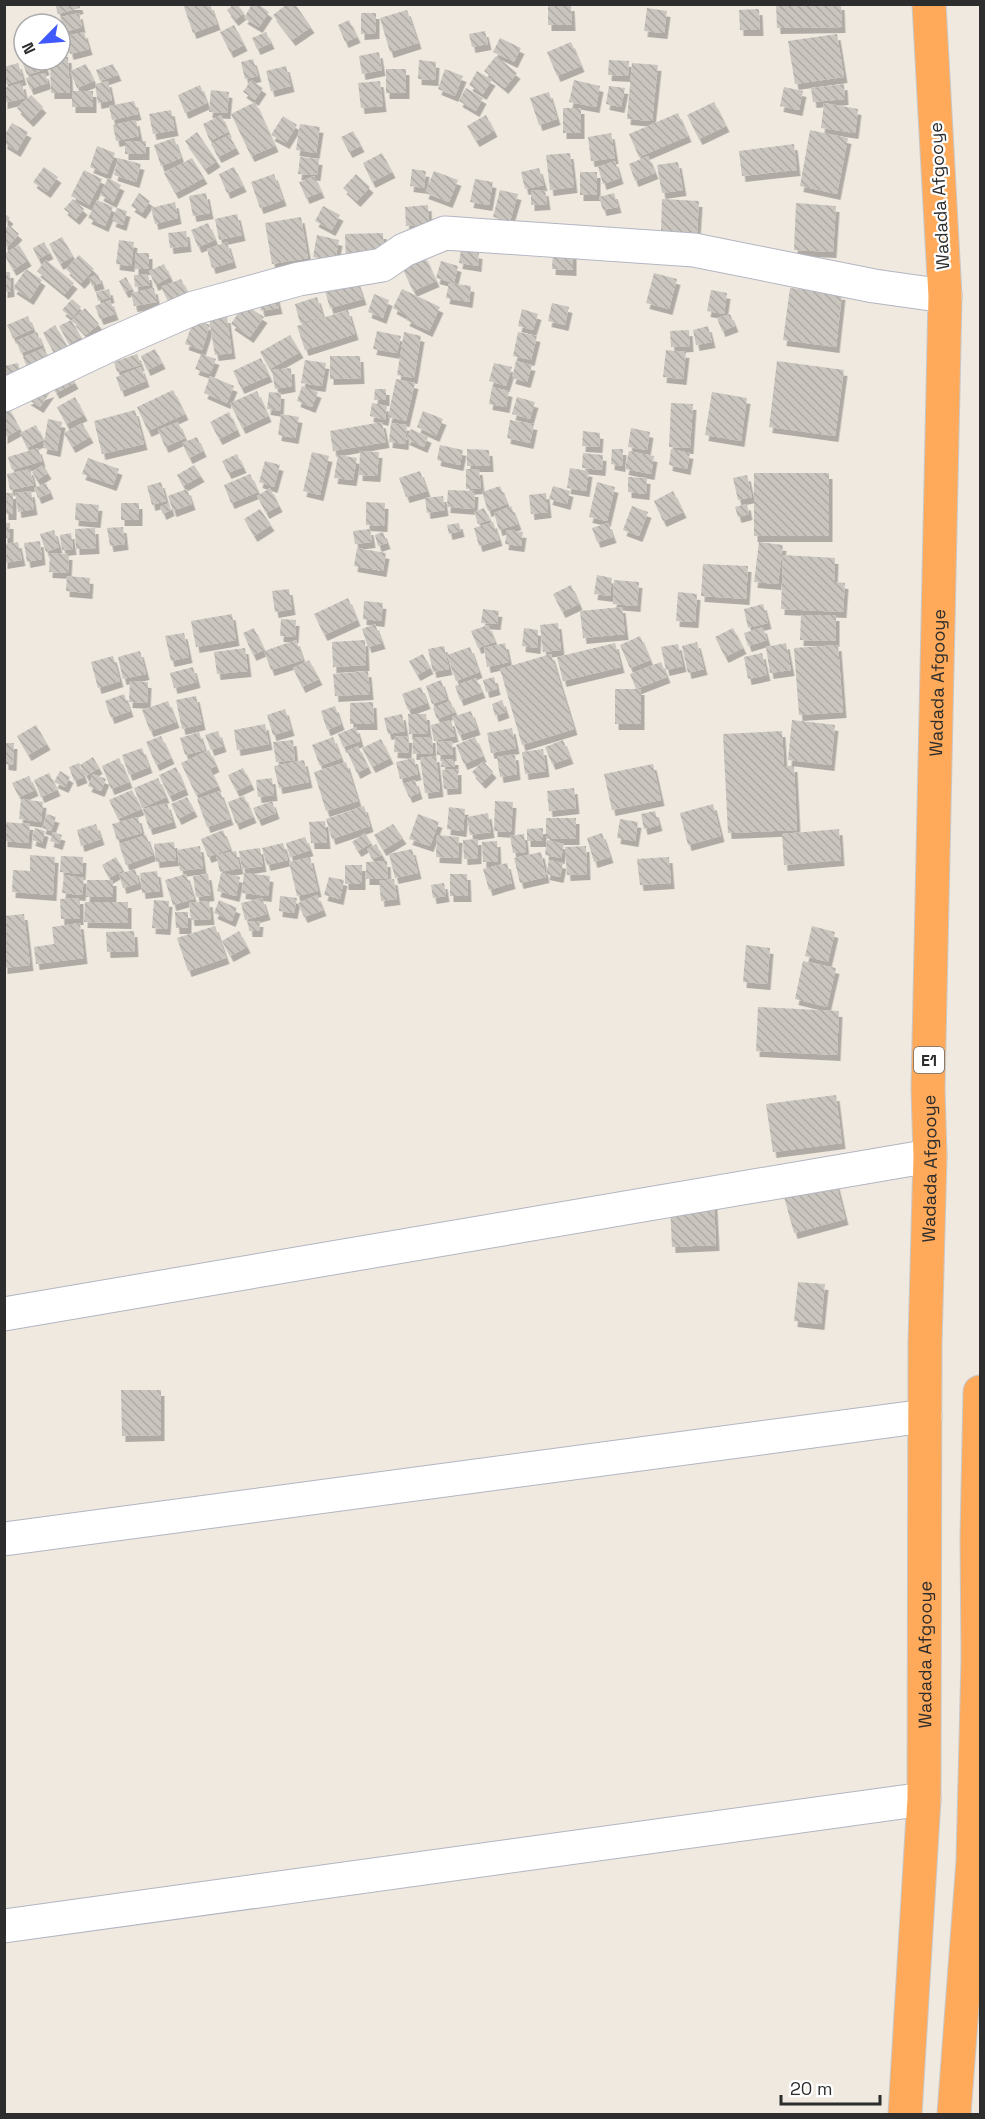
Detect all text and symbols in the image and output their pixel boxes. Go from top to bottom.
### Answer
north arrow [12,12,72,72]
text: N [17,39,41,57]
street label: Wadada Afgooye [924,122,954,270]
street label: Wadada Afgooye [924,609,950,757]
road number: E1 [914,1047,944,1073]
street label: Wadada Afgooye [916,1094,942,1243]
street label: Wadada Afgooye [913,1581,936,1728]
scale bar [781,2068,880,2106]
text: 20 m [790,2077,833,2100]

